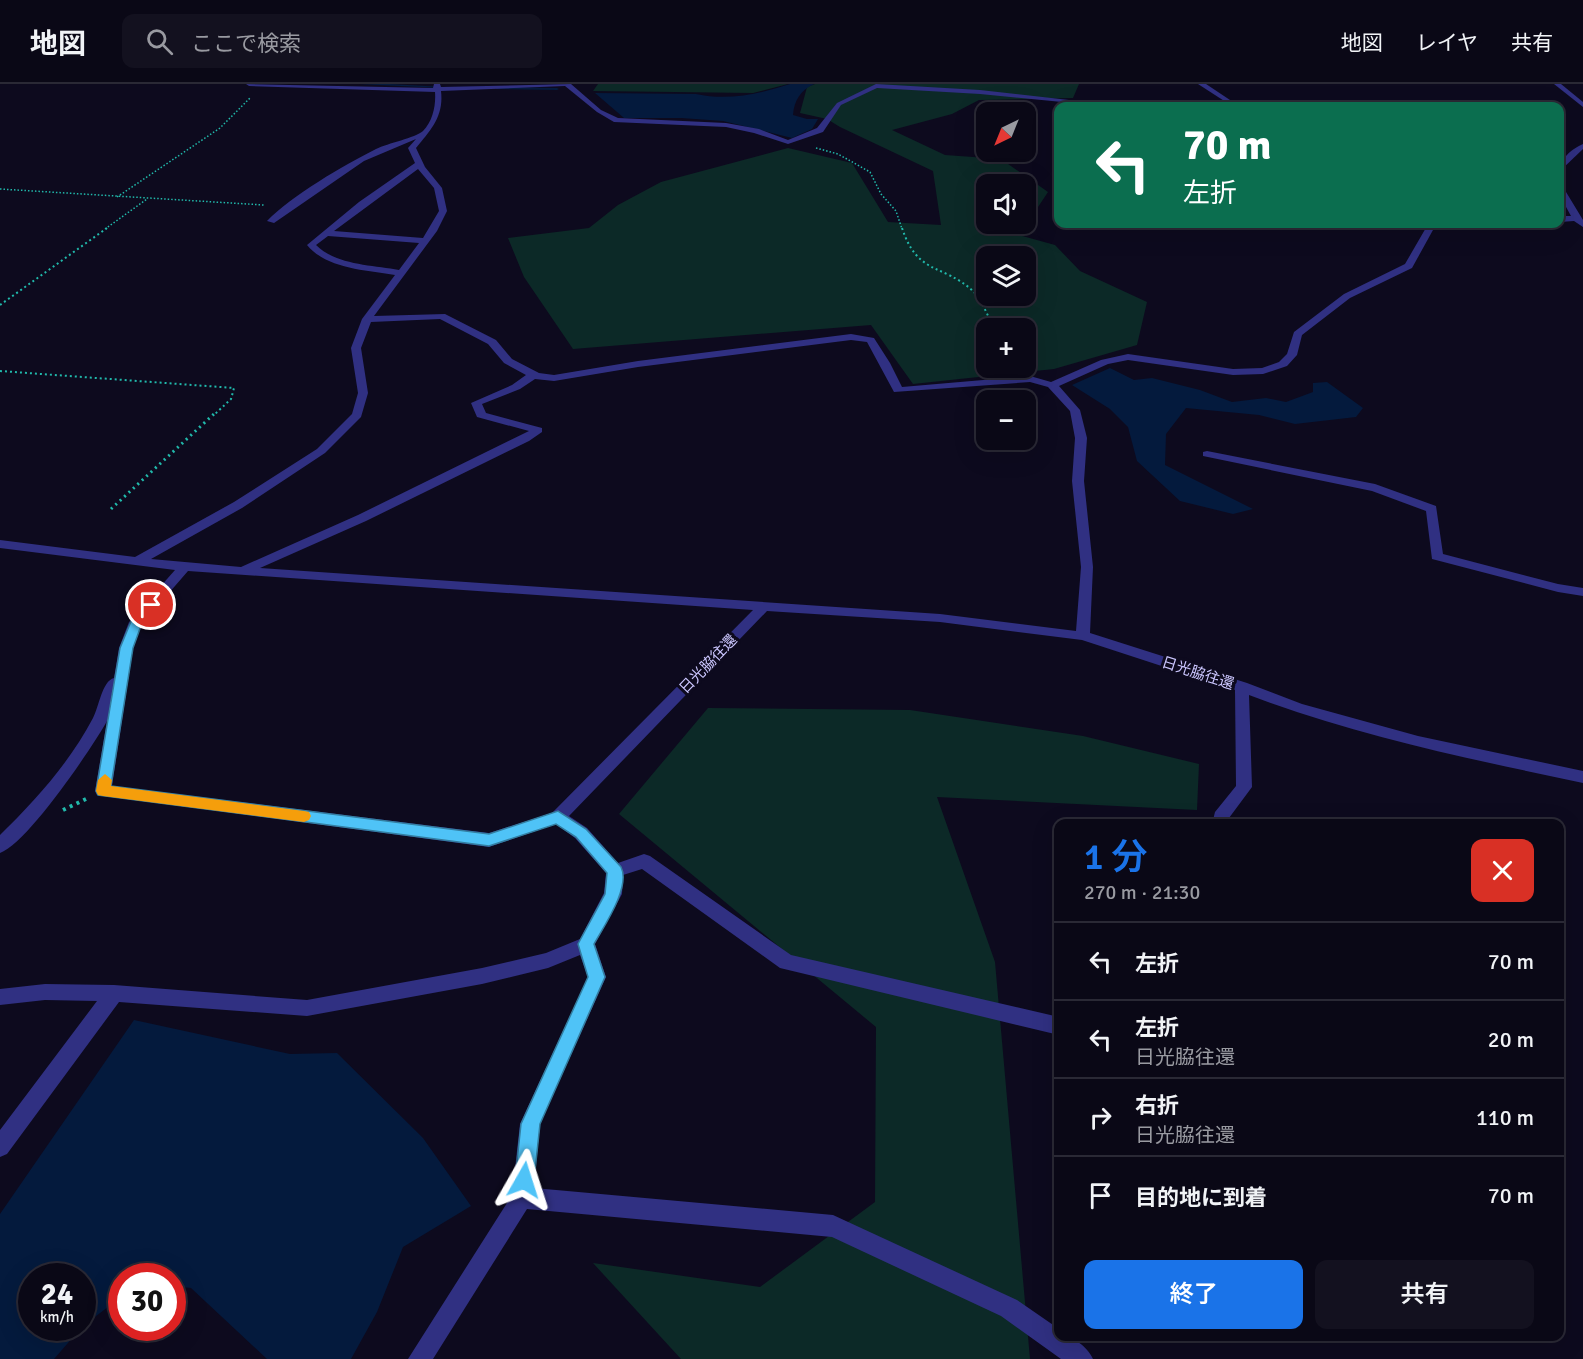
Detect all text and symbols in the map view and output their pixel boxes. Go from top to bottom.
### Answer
search box [122,14,542,68]
icon: search [143,25,176,58]
text: 地図 [30,27,86,61]
text: ここで検索 [191,30,301,57]
text: 地図 [1341,30,1383,56]
text: レイヤ [1416,30,1478,56]
text: 共有 [1511,30,1553,56]
north arrow [976,102,1036,162]
map controls [976,102,1036,450]
text: 70 m [1183,120,1272,171]
icon: left [1084,126,1162,204]
button: sound [976,174,1036,234]
text: 左折 [1183,177,1237,210]
button: layers [976,246,1036,306]
button: + [976,318,1036,378]
button: − [976,390,1036,450]
pin [125,579,176,630]
icon: arrive [134,588,167,621]
street label: 日光脇往還 [675,631,741,697]
street label: 日光脇往還 [1160,653,1236,693]
text: 1 分 [1084,835,1147,880]
button: close [1471,839,1534,902]
text: 270 m · 21:30 [1084,880,1200,905]
icon: left [1084,945,1117,978]
text: 70 m [1488,948,1534,975]
text: 左折 [1135,950,1179,977]
text: 左折 [1135,1014,1179,1041]
icon: left [1084,1023,1117,1056]
text: 20 m [1488,1026,1534,1053]
text: 日光脇往還 [1135,1045,1235,1070]
text: 右折 [1135,1092,1179,1119]
icon: right [1084,1101,1117,1134]
text: 110 m [1476,1104,1534,1131]
text: 日光脇往還 [1135,1123,1235,1148]
position arrow [492,1148,556,1212]
icon: arrive [1084,1179,1117,1212]
text: 70 m [1488,1182,1534,1209]
text: 目的地に到着 [1135,1184,1267,1211]
button: 終了 [1084,1260,1303,1329]
button: 共有 [1315,1260,1534,1329]
speed limit sign: 30 [108,1263,186,1341]
text: 24 [41,1276,73,1313]
text: km/h [40,1308,74,1326]

